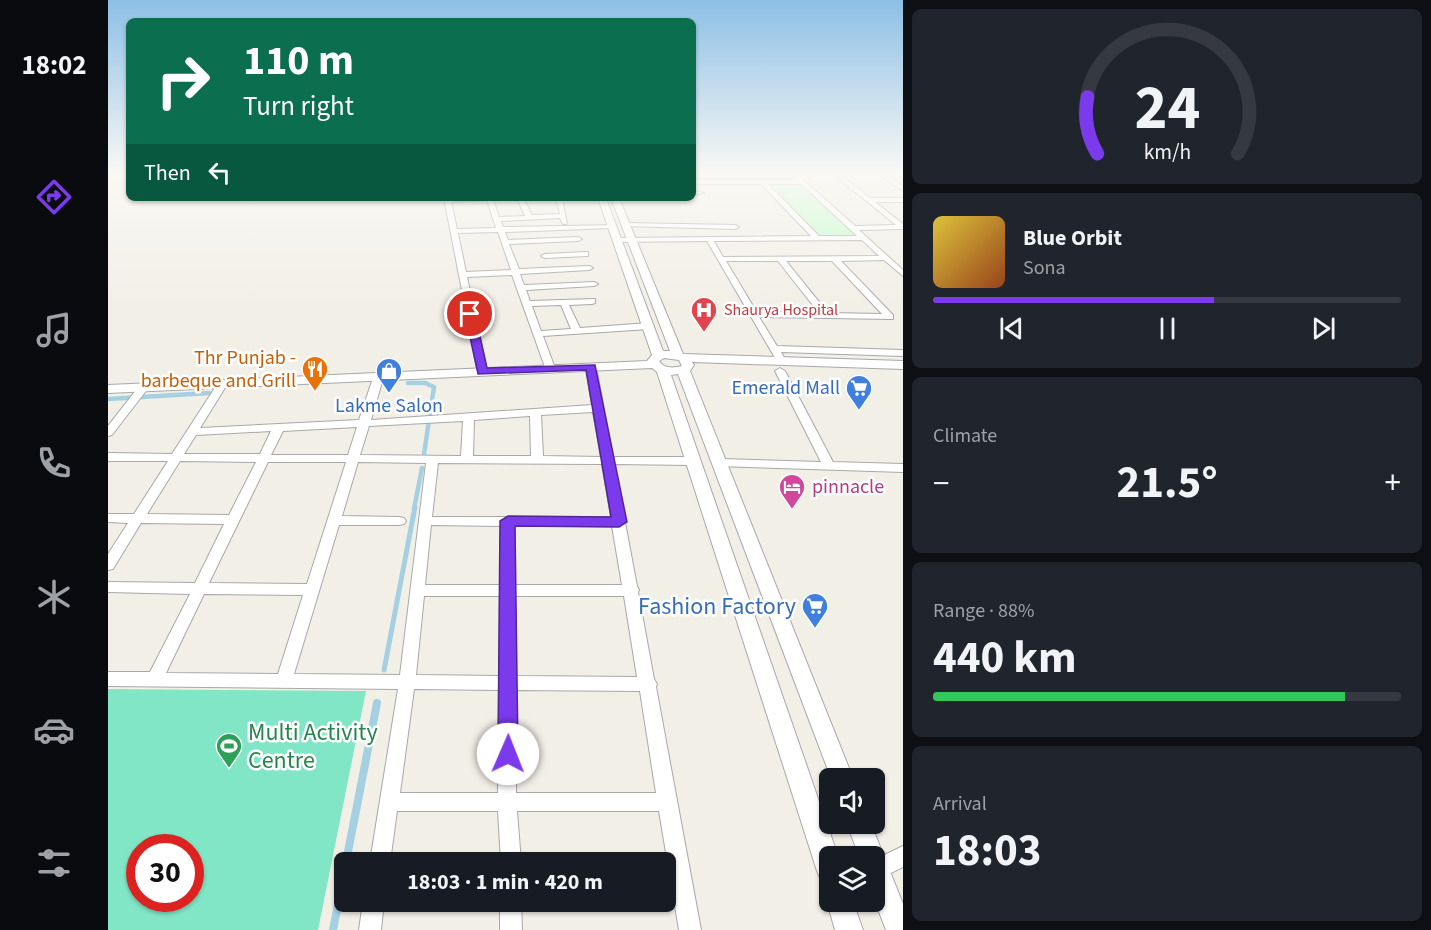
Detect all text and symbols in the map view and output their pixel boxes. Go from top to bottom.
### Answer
text: 110 m [243,31,354,91]
icon: right [144,42,222,120]
text: 18:02 [21,46,87,85]
text: 24 [1134,64,1200,153]
text: Turn right [243,87,354,126]
text: km/h [1143,137,1191,168]
icon: left [203,156,236,189]
text: Then [144,157,191,189]
icon: directions [33,176,75,218]
text: Blue Orbit [1023,222,1122,254]
text: Sona [1023,254,1066,282]
pin [444,288,495,339]
hospital icon: Shaurya Hospital [689,295,719,333]
icon: arrive [453,297,486,330]
place label: Shaurya Hospital [724,299,838,321]
icon: music [33,309,75,351]
icon: previous [995,312,1028,345]
icon: pause [1151,312,1184,345]
icon: next [1307,312,1340,345]
place label: Thr Punjab - barbeque and Grill [141,344,296,395]
restaurant icon: Thr Punjab - barbeque and Grill [300,354,330,392]
shop icon: Lakme Salon [374,356,404,394]
supermarket icon: Emerald Mall [844,373,874,411]
place label: Emerald Mall [731,374,840,402]
place label: Lakme Salon [335,392,443,420]
text: Climate [933,422,997,450]
icon: phone [33,442,75,484]
text: 21.5° [1116,451,1218,515]
text: − [933,460,949,507]
text: + [1385,460,1401,507]
hotel icon: pinnacle [777,472,807,510]
place label: pinnacle [812,473,884,501]
icon: climate [33,576,75,618]
place label: Fashion Factory [638,589,796,624]
supermarket icon: Fashion Factory [800,591,830,629]
text: Range · 88% [933,597,1034,625]
text: 440 km [933,626,1077,690]
icon: car [33,709,75,751]
place label: Multi Activity Centre [248,715,378,778]
position arrow [476,722,540,786]
sports icon: Multi Activity Centre [214,731,244,769]
map controls [819,768,885,912]
button: sound [819,768,885,834]
text: Arrival [933,790,987,818]
text: 18:03 [933,819,1042,883]
speed limit sign: 30 [126,834,204,912]
icon: filters [33,842,75,884]
button: layers [819,846,885,912]
text: 18:03 · 1 min · 420 m [407,866,603,898]

